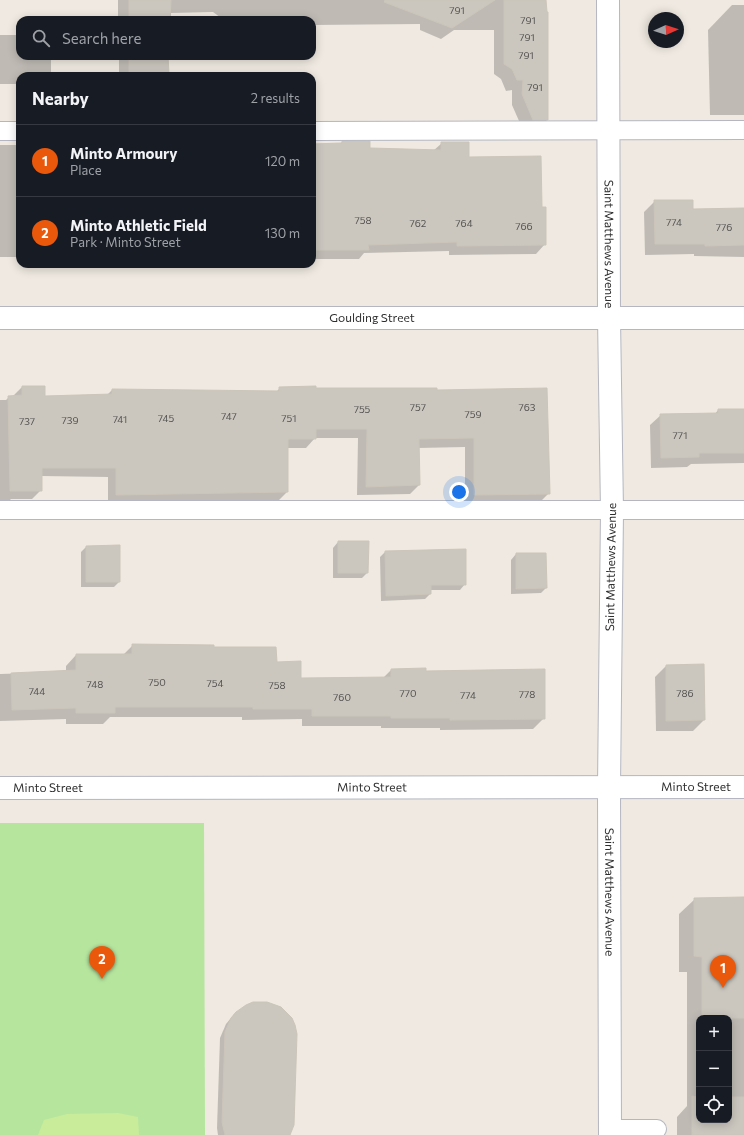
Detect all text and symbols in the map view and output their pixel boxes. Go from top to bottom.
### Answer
house number: 791 [449,4,465,16]
north arrow [648,12,684,48]
house number: 791 [520,14,536,26]
search box [16,16,316,60]
icon: search [30,27,52,49]
text: Search here [62,29,141,47]
house number: 791 [519,31,535,43]
house number: 791 [518,49,534,61]
house number: 791 [527,81,543,93]
text: Nearby [32,88,89,109]
text: 2 results [251,90,300,106]
text: Minto Armoury [70,144,177,162]
text: 1 [42,153,48,169]
text: 120 m [265,153,300,169]
text: Place [70,162,102,178]
street label: Saint Matthews Avenue [603,180,617,308]
house number: 758 [354,214,372,226]
text: Minto Athletic Field [70,216,207,234]
house number: 774 [666,216,682,228]
house number: 762 [410,217,427,229]
house number: 764 [455,217,473,229]
house number: 766 [515,220,533,232]
house number: 776 [716,221,732,233]
text: 2 [41,225,49,241]
text: 130 m [265,225,300,241]
text: Park · Minto Street [70,234,181,250]
street label: Goulding Street [329,310,415,324]
house number: 757 [410,401,426,413]
house number: 763 [518,401,536,413]
house number: 755 [354,403,371,415]
house number: 759 [464,408,482,420]
house number: 747 [221,410,237,422]
house number: 745 [158,412,174,424]
house number: 751 [281,412,297,424]
house number: 741 [113,413,127,425]
house number: 739 [61,414,79,426]
house number: 737 [19,415,35,427]
house number: 771 [673,429,687,441]
your location [449,482,469,502]
street label: Saint Matthews Avenue [602,503,618,631]
house number: 750 [148,676,166,688]
house number: 754 [207,677,224,689]
house number: 748 [87,678,103,690]
house number: 758 [268,679,286,691]
house number: 744 [29,685,45,697]
house number: 770 [399,687,417,699]
house number: 786 [676,687,694,699]
house number: 778 [519,688,535,700]
house number: 774 [460,689,476,701]
house number: 760 [333,691,351,703]
street label: Minto Street [337,779,407,794]
street label: Minto Street [661,779,731,793]
street label: Minto Street [13,780,83,794]
street label: Saint Matthews Avenue [603,828,617,956]
pin: 2 [89,946,115,979]
pin: 1 [710,955,736,988]
map controls [696,1015,732,1123]
button: + [696,1015,732,1051]
button: − [696,1051,732,1087]
button: locate [696,1087,732,1123]

